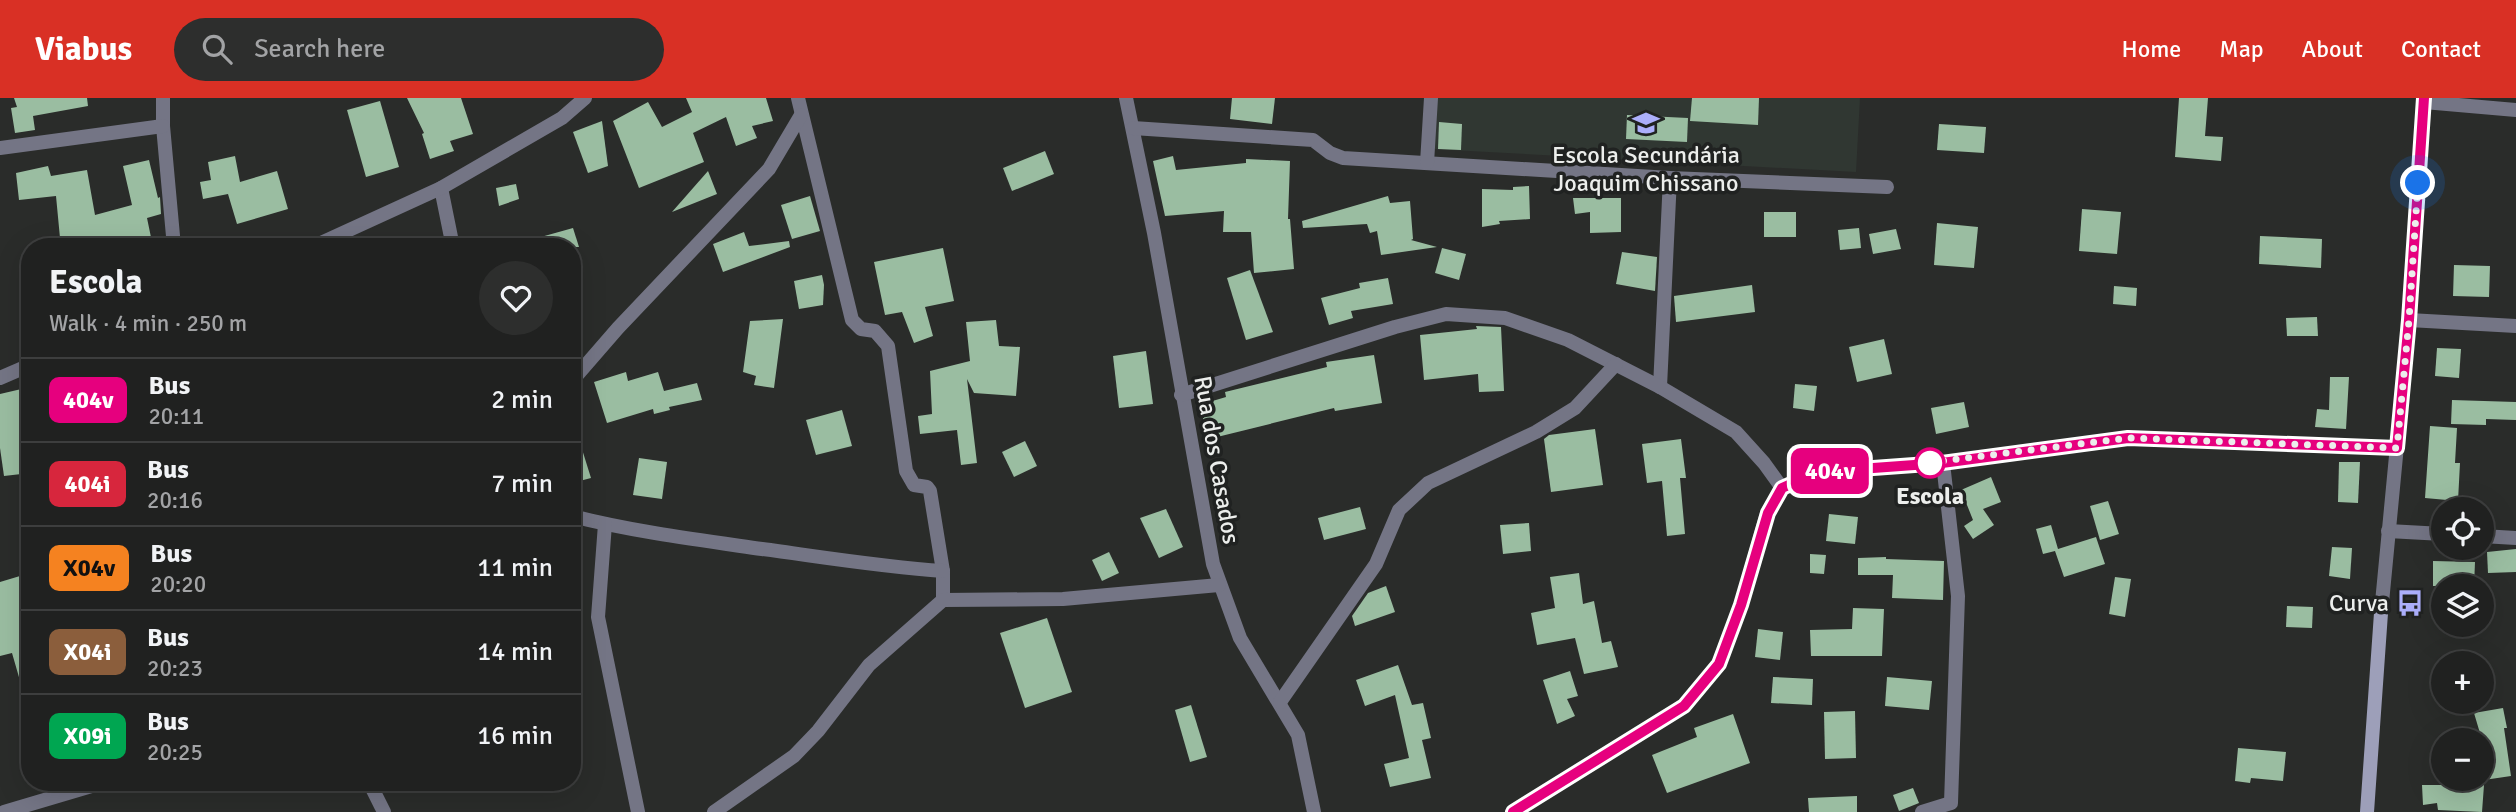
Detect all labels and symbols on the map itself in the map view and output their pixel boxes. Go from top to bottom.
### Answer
school or university icon: Escola Secundária Joaquim Chissano [1631,108,1661,138]
place label: Escola Secundária Joaquim Chissano [1552,140,1740,198]
your location [2400,165,2435,200]
street label: Rua dos Casados [1187,374,1247,546]
line badge: 404v [1781,448,1879,494]
marker: Escola [1915,448,1945,478]
place label: Escola [1896,481,1964,511]
place label: Curva [2329,588,2389,618]
bus stop icon: Curva [2395,588,2425,618]

